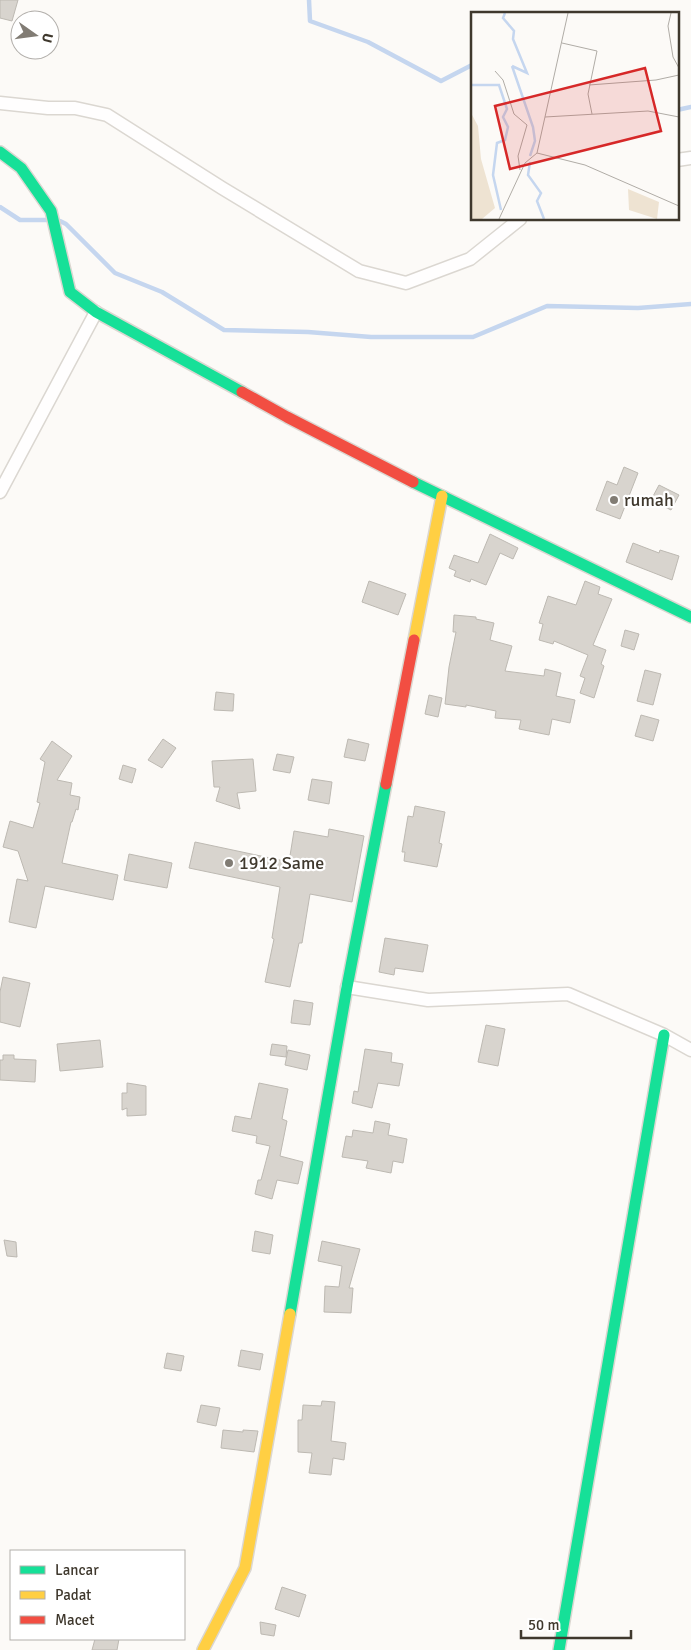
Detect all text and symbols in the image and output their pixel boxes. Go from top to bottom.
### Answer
north arrow [10,10,60,60]
inset map [471,12,678,220]
text: U [38,31,57,45]
place label: rumah [624,489,674,511]
marker: rumah [608,494,620,506]
place label: 1912 Same [239,852,324,874]
marker: 1912 Same [223,857,235,869]
legend [10,1550,185,1640]
text: Lancar [55,1561,99,1579]
text: Padat [55,1586,91,1604]
scale bar [521,1608,631,1640]
text: Macet [55,1611,94,1629]
text: 50 m [528,1616,559,1634]

